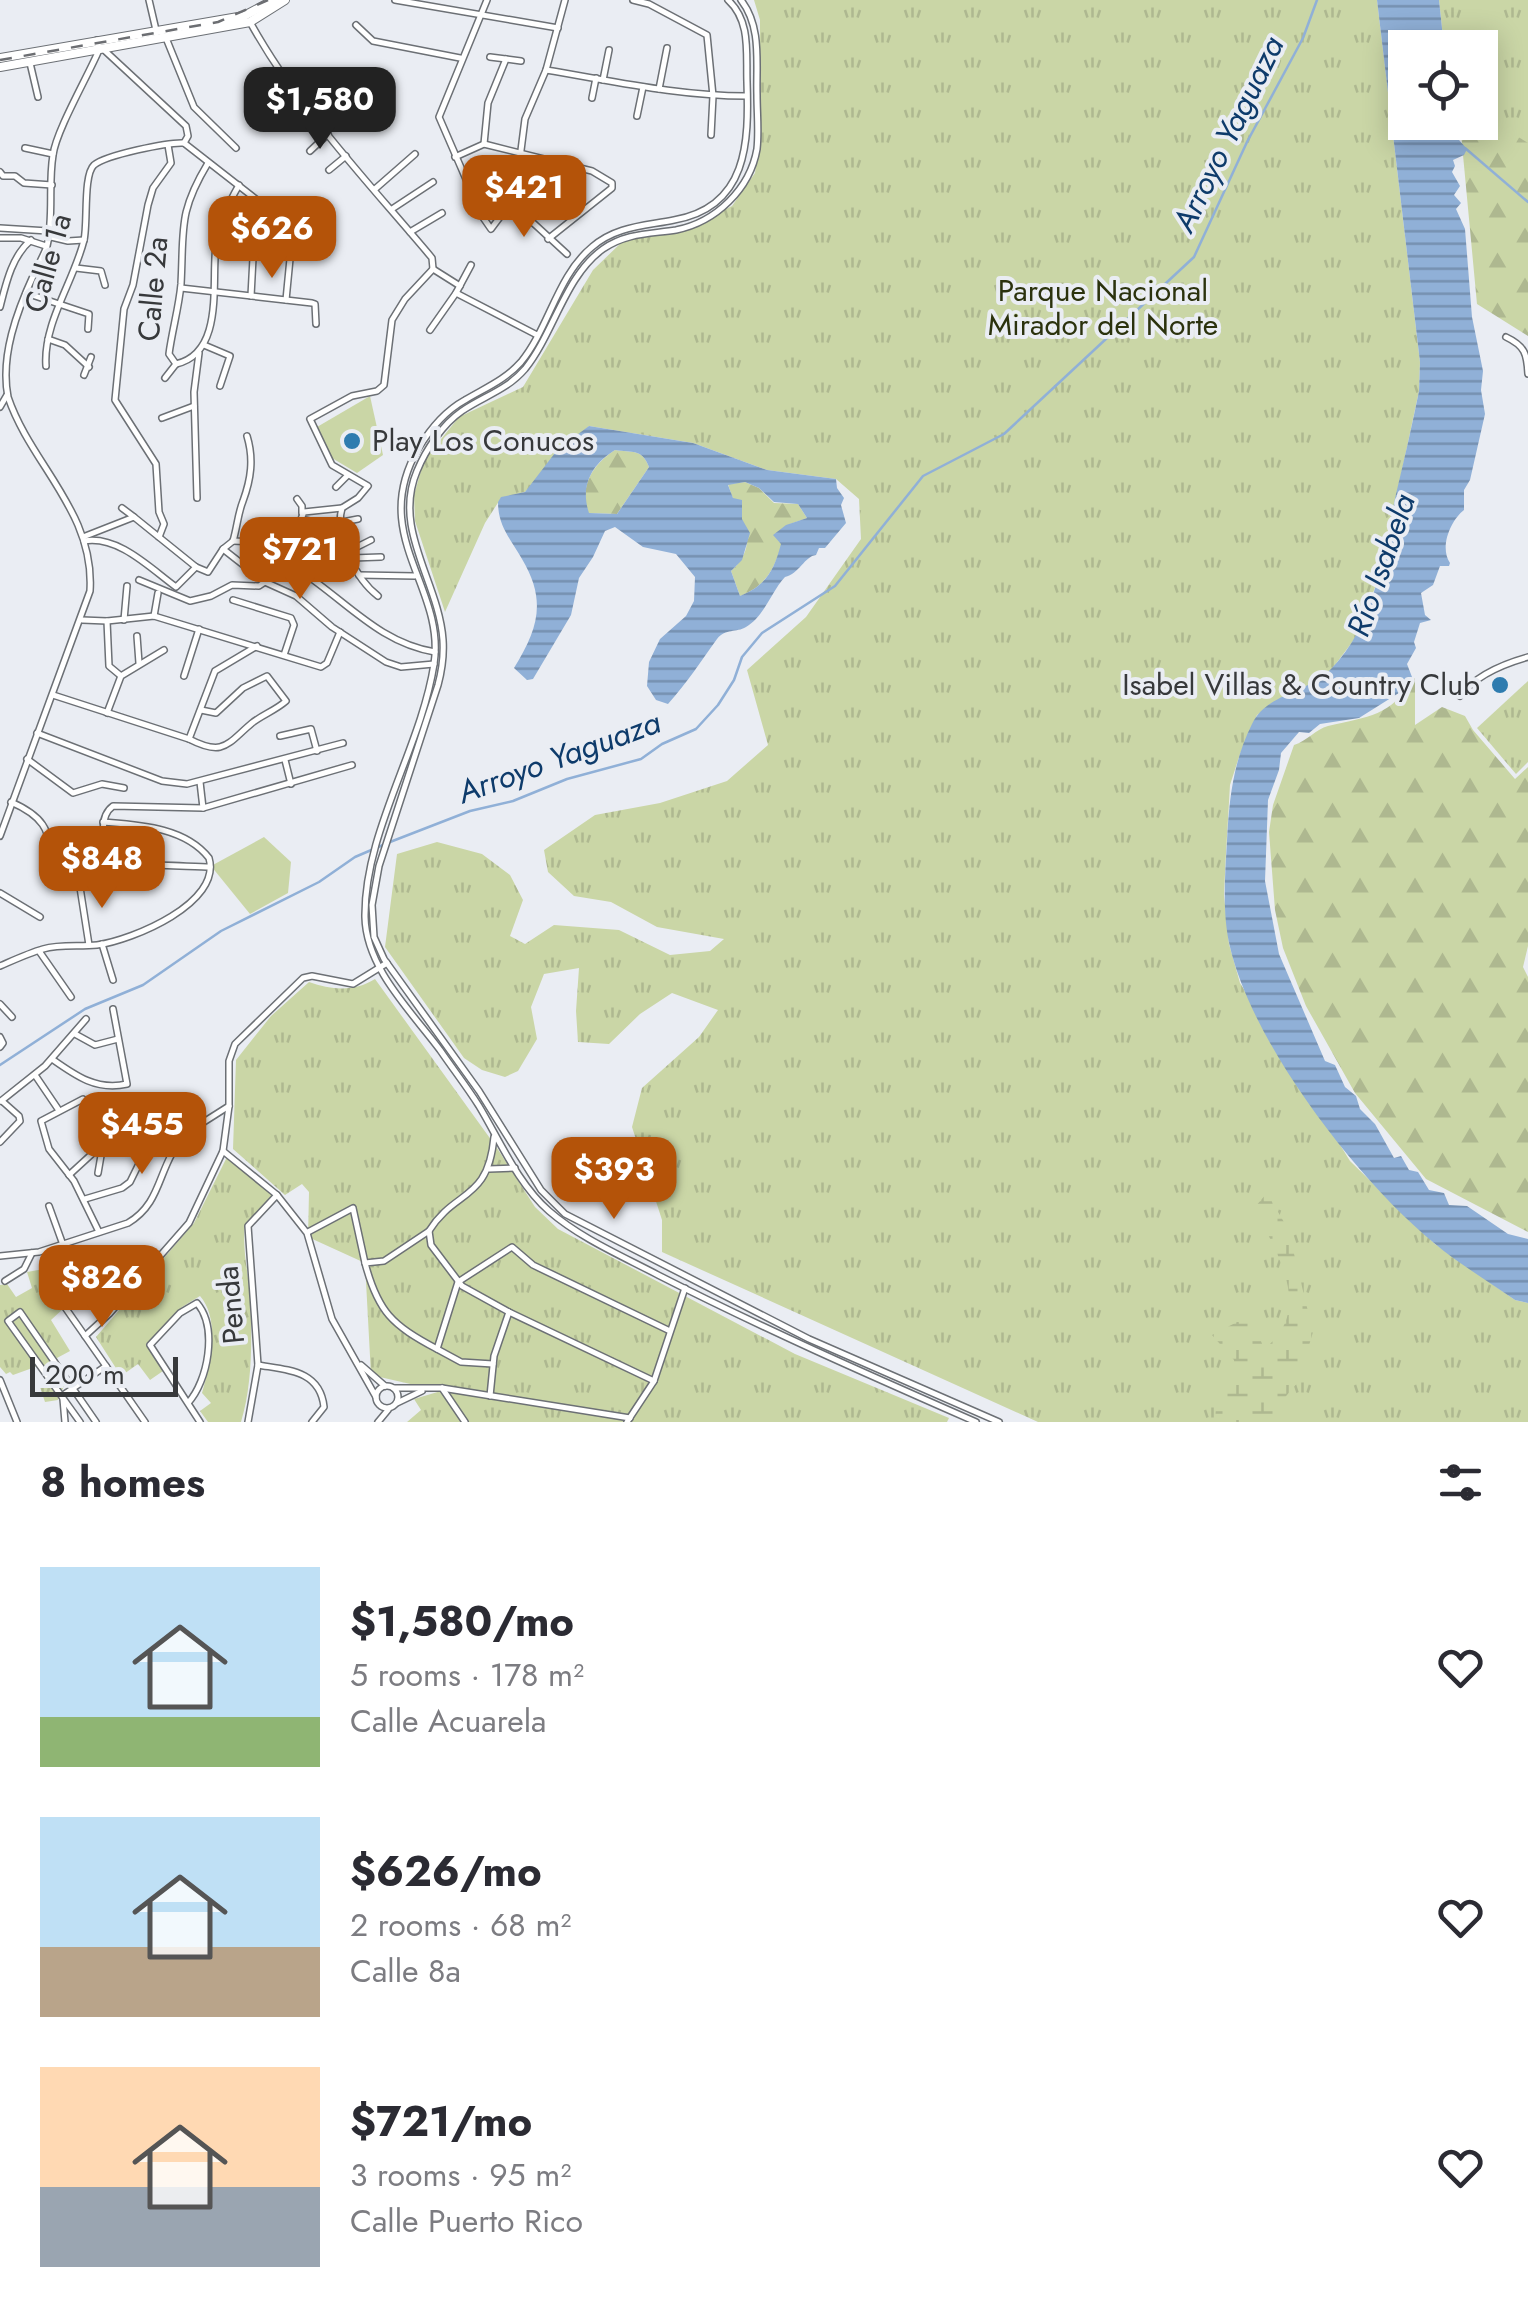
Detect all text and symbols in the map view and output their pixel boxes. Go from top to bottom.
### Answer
water label: Arroyo Yaguaza [1160,28,1296,241]
map controls [1388,30,1498,140]
button: locate [1388,30,1498,140]
pin: $1,580 [239,67,401,152]
text: $1,580 [266,76,374,122]
pin: $421 [465,155,583,240]
text: $421 [484,164,564,210]
pin: $626 [213,196,331,281]
text: $626 [230,205,314,251]
street label: Calle 1a [13,208,82,317]
street label: Calle 2a [127,235,178,343]
park label: Parque Nacional Mirador del Norte [988,269,1218,346]
place label: Play Los Conucos [372,419,594,462]
marker: Play Los Conucos [341,430,363,452]
water label: Río Isabela [1335,487,1427,643]
pin: $721 [241,517,359,602]
text: $721 [262,526,338,572]
place label: Isabel Villas & Country Club [1122,663,1480,706]
marker: Isabel Villas & Country Club [1489,674,1511,696]
water label: Arroyo Yaguaza [450,699,667,815]
pin: $848 [43,826,161,911]
text: $848 [61,835,143,881]
pin: $455 [83,1092,201,1177]
text: $455 [100,1101,184,1147]
pin: $393 [555,1137,673,1222]
text: $393 [573,1146,655,1192]
pin: $826 [43,1245,161,1330]
text: $826 [61,1254,143,1300]
street label: Penda [206,1264,255,1346]
scale bar [30,1352,178,1396]
text: 200 m [45,1354,125,1395]
text: 8 homes [40,1452,205,1513]
icon: filters [1433,1455,1488,1510]
text: $1,580/mo [350,1591,574,1652]
icon: home [120,1607,240,1727]
icon: heart [1433,1640,1488,1695]
text: 5 rooms · 178 m² [350,1652,584,1698]
text: Calle Acuarela [350,1698,546,1744]
text: $626/mo [350,1841,542,1902]
icon: home [120,1857,240,1977]
icon: heart [1433,1890,1488,1945]
text: 2 rooms · 68 m² [350,1902,571,1948]
text: Calle 8a [350,1948,461,1994]
text: $721/mo [350,2091,532,2152]
icon: home [120,2107,240,2227]
icon: heart [1433,2140,1488,2195]
text: 3 rooms · 95 m² [350,2152,571,2198]
text: Calle Puerto Rico [350,2198,583,2244]

